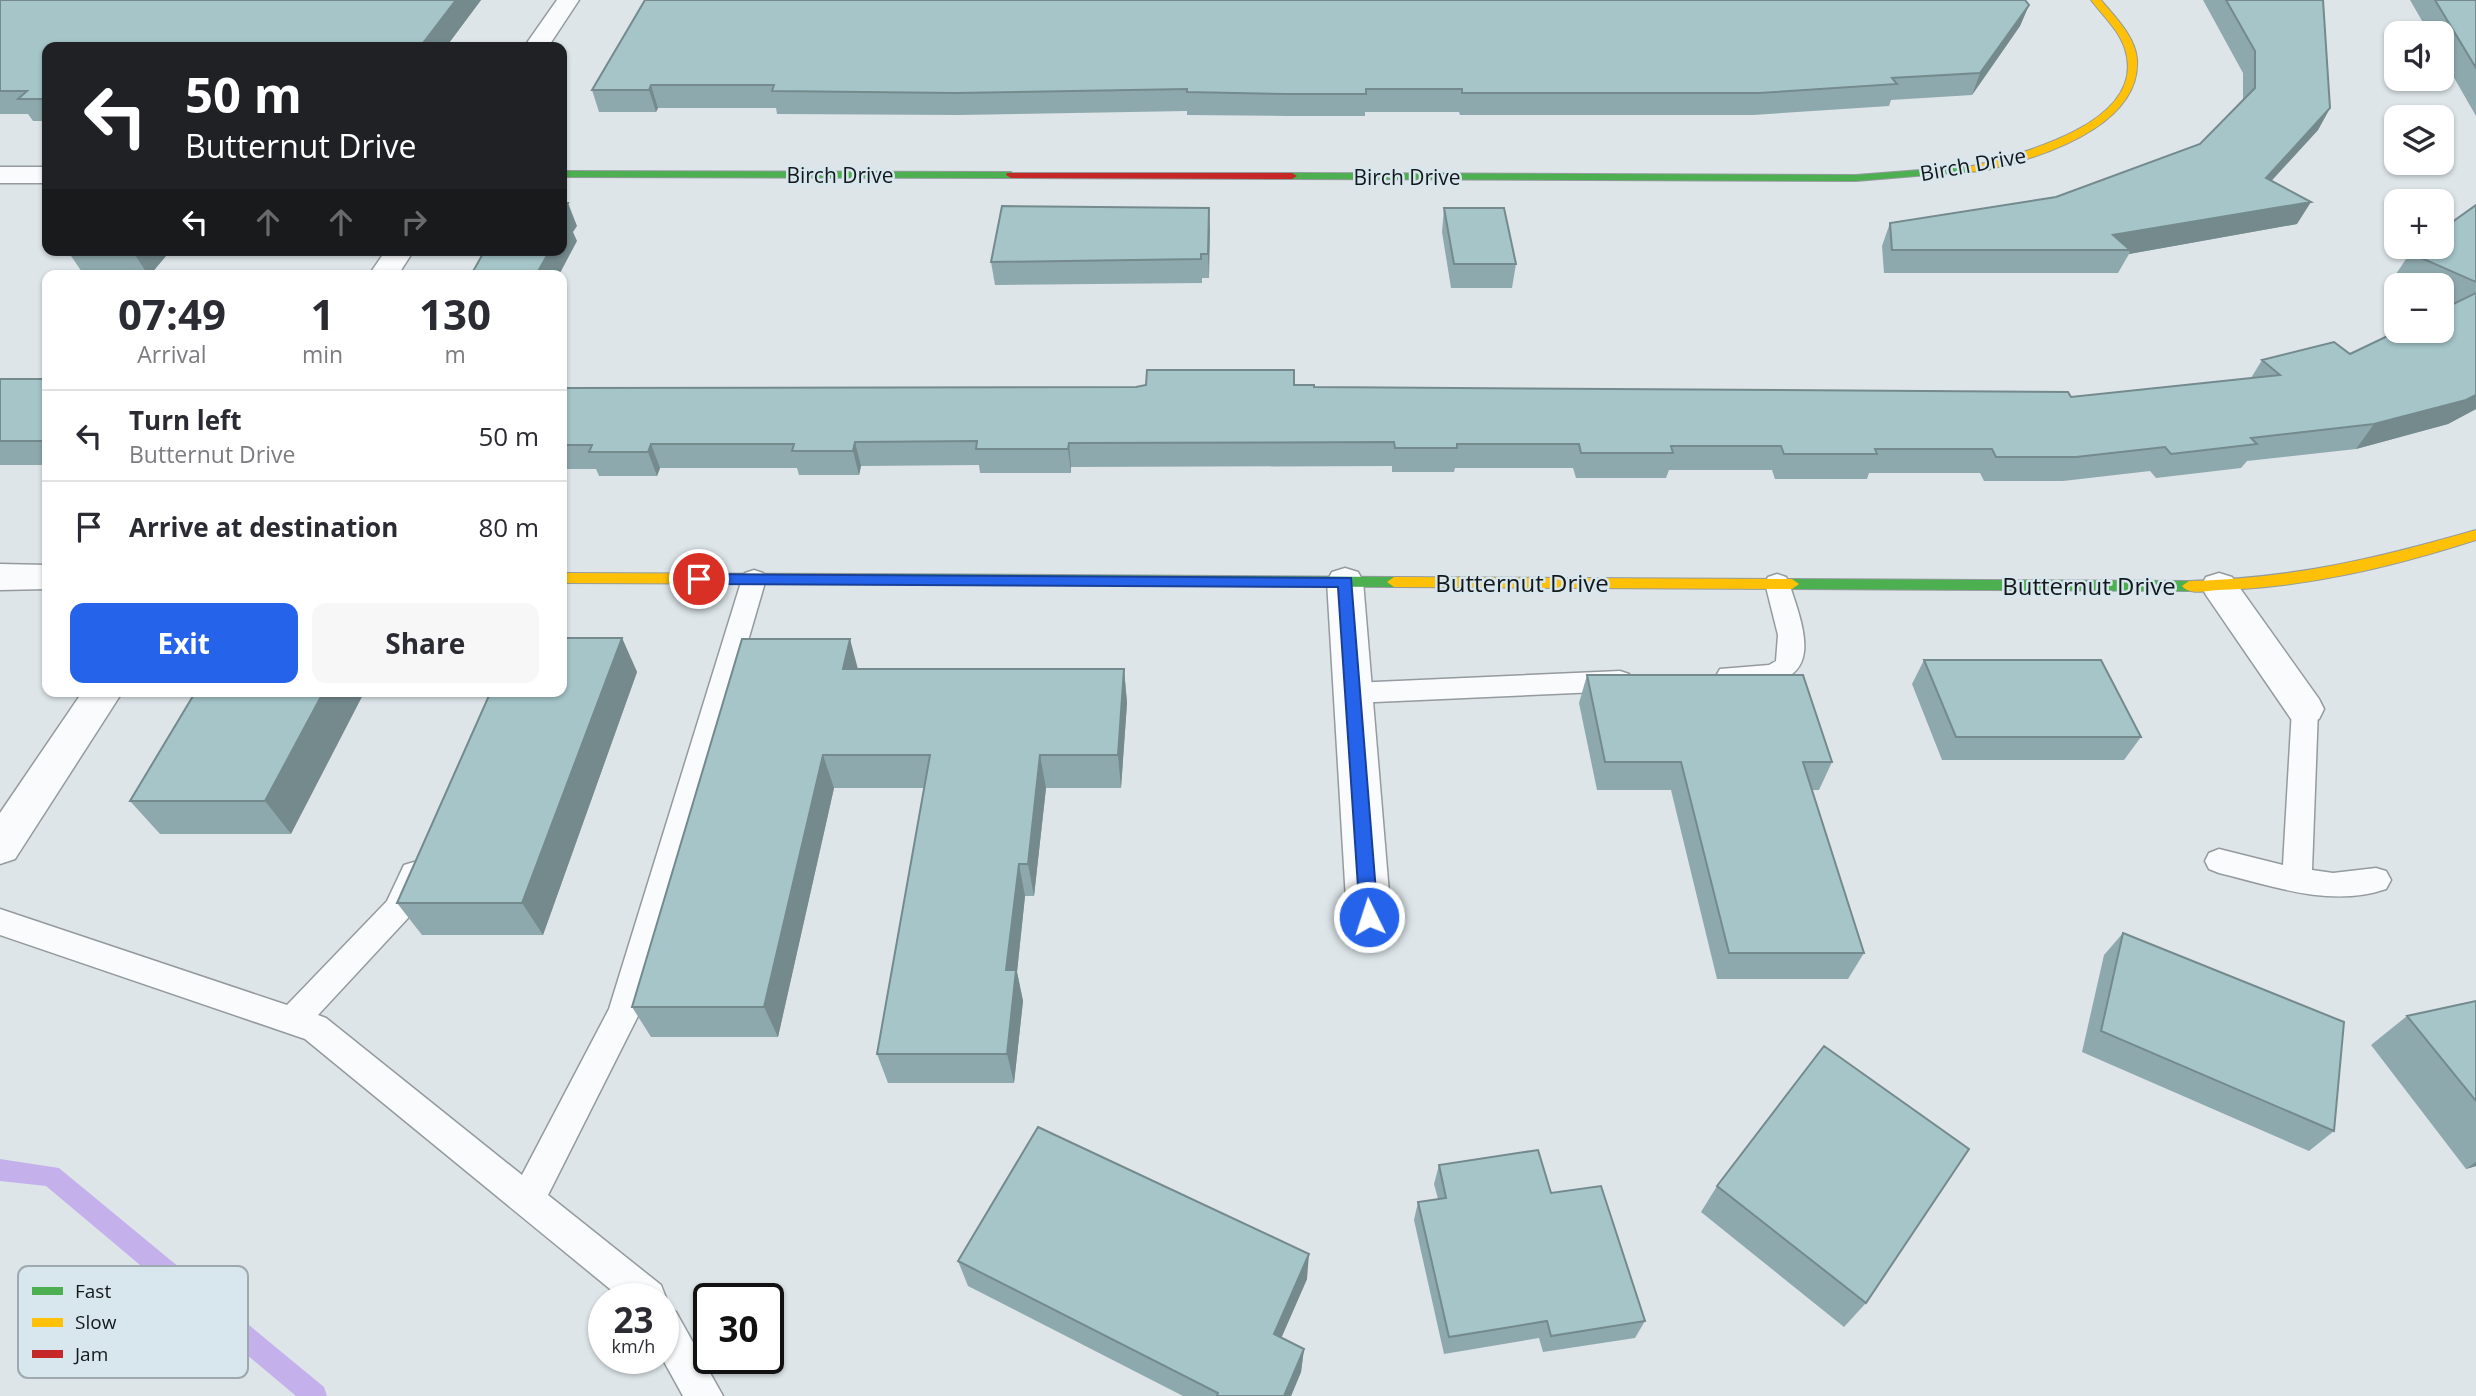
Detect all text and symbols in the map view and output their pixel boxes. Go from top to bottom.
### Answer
map controls [2384,21,2454,343]
button: sound [2384,21,2454,91]
text: 50 m [185,61,302,127]
icon: left [70,70,161,161]
button: layers [2384,105,2454,175]
text: Butternut Drive [185,124,416,167]
street label: Birch Drive [1918,141,2028,187]
street label: Birch Drive [786,161,894,189]
street label: Birch Drive [1353,163,1461,191]
button: + [2384,189,2454,259]
icon: left [176,203,214,241]
icon: ahead [249,203,287,241]
icon: ahead [322,203,360,241]
icon: right [395,203,433,241]
button: − [2384,273,2454,343]
text: 07:49 [118,285,226,342]
text: 1 [310,285,335,342]
text: 130 [419,285,491,342]
text: Arrival [137,338,207,370]
text: min [302,338,343,370]
text: m [444,338,466,370]
text: Turn left [129,402,241,438]
icon: left [70,417,108,455]
text: 50 m [478,418,539,454]
text: Butternut Drive [129,438,295,470]
icon: arrive [70,508,108,546]
text: Arrive at destination [129,509,398,545]
text: 80 m [478,509,539,545]
pin [669,549,729,609]
icon: arrive [680,560,718,598]
street label: Butternut Drive [1435,566,1609,599]
street label: Butternut Drive [2002,569,2176,602]
button: Exit [70,603,298,683]
button: Share [312,603,539,683]
position arrow [1332,880,1406,954]
legend [18,1266,248,1378]
text: Fast [75,1278,111,1304]
speed limit sign: 30 [693,1283,784,1374]
text: 23 [613,1296,654,1343]
text: Slow [75,1309,117,1335]
text: km/h [612,1334,655,1358]
text: Jam [73,1341,108,1367]

